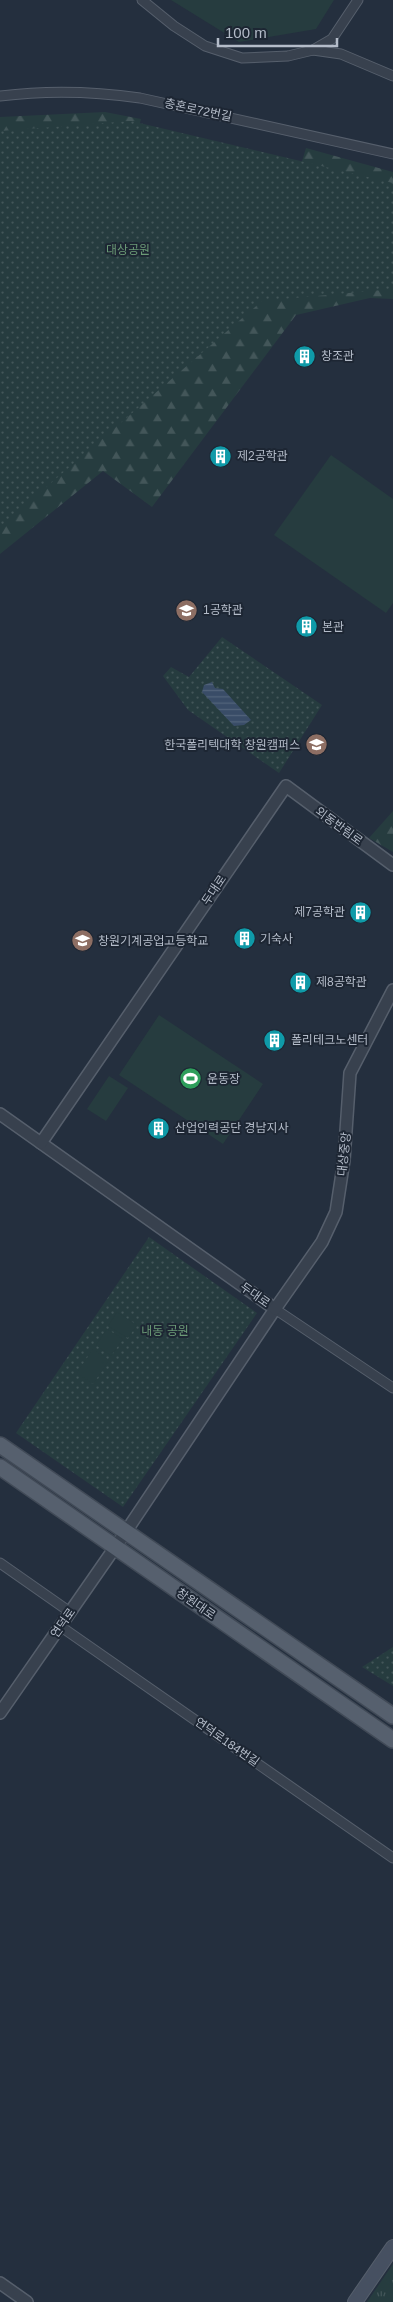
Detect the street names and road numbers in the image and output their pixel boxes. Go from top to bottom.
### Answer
street label: 충혼로72번길 [163,96,233,124]
street label: 외동반림로 [313,804,365,848]
street label: 두대로 [199,872,229,908]
street label: 대상중앙 [335,1131,353,1177]
street label: 두대로 [237,1280,273,1310]
street label: 창원대로 [174,1586,218,1622]
street label: 연덕로 [48,1605,78,1641]
street label: 연덕로184번길 [192,1715,262,1769]

